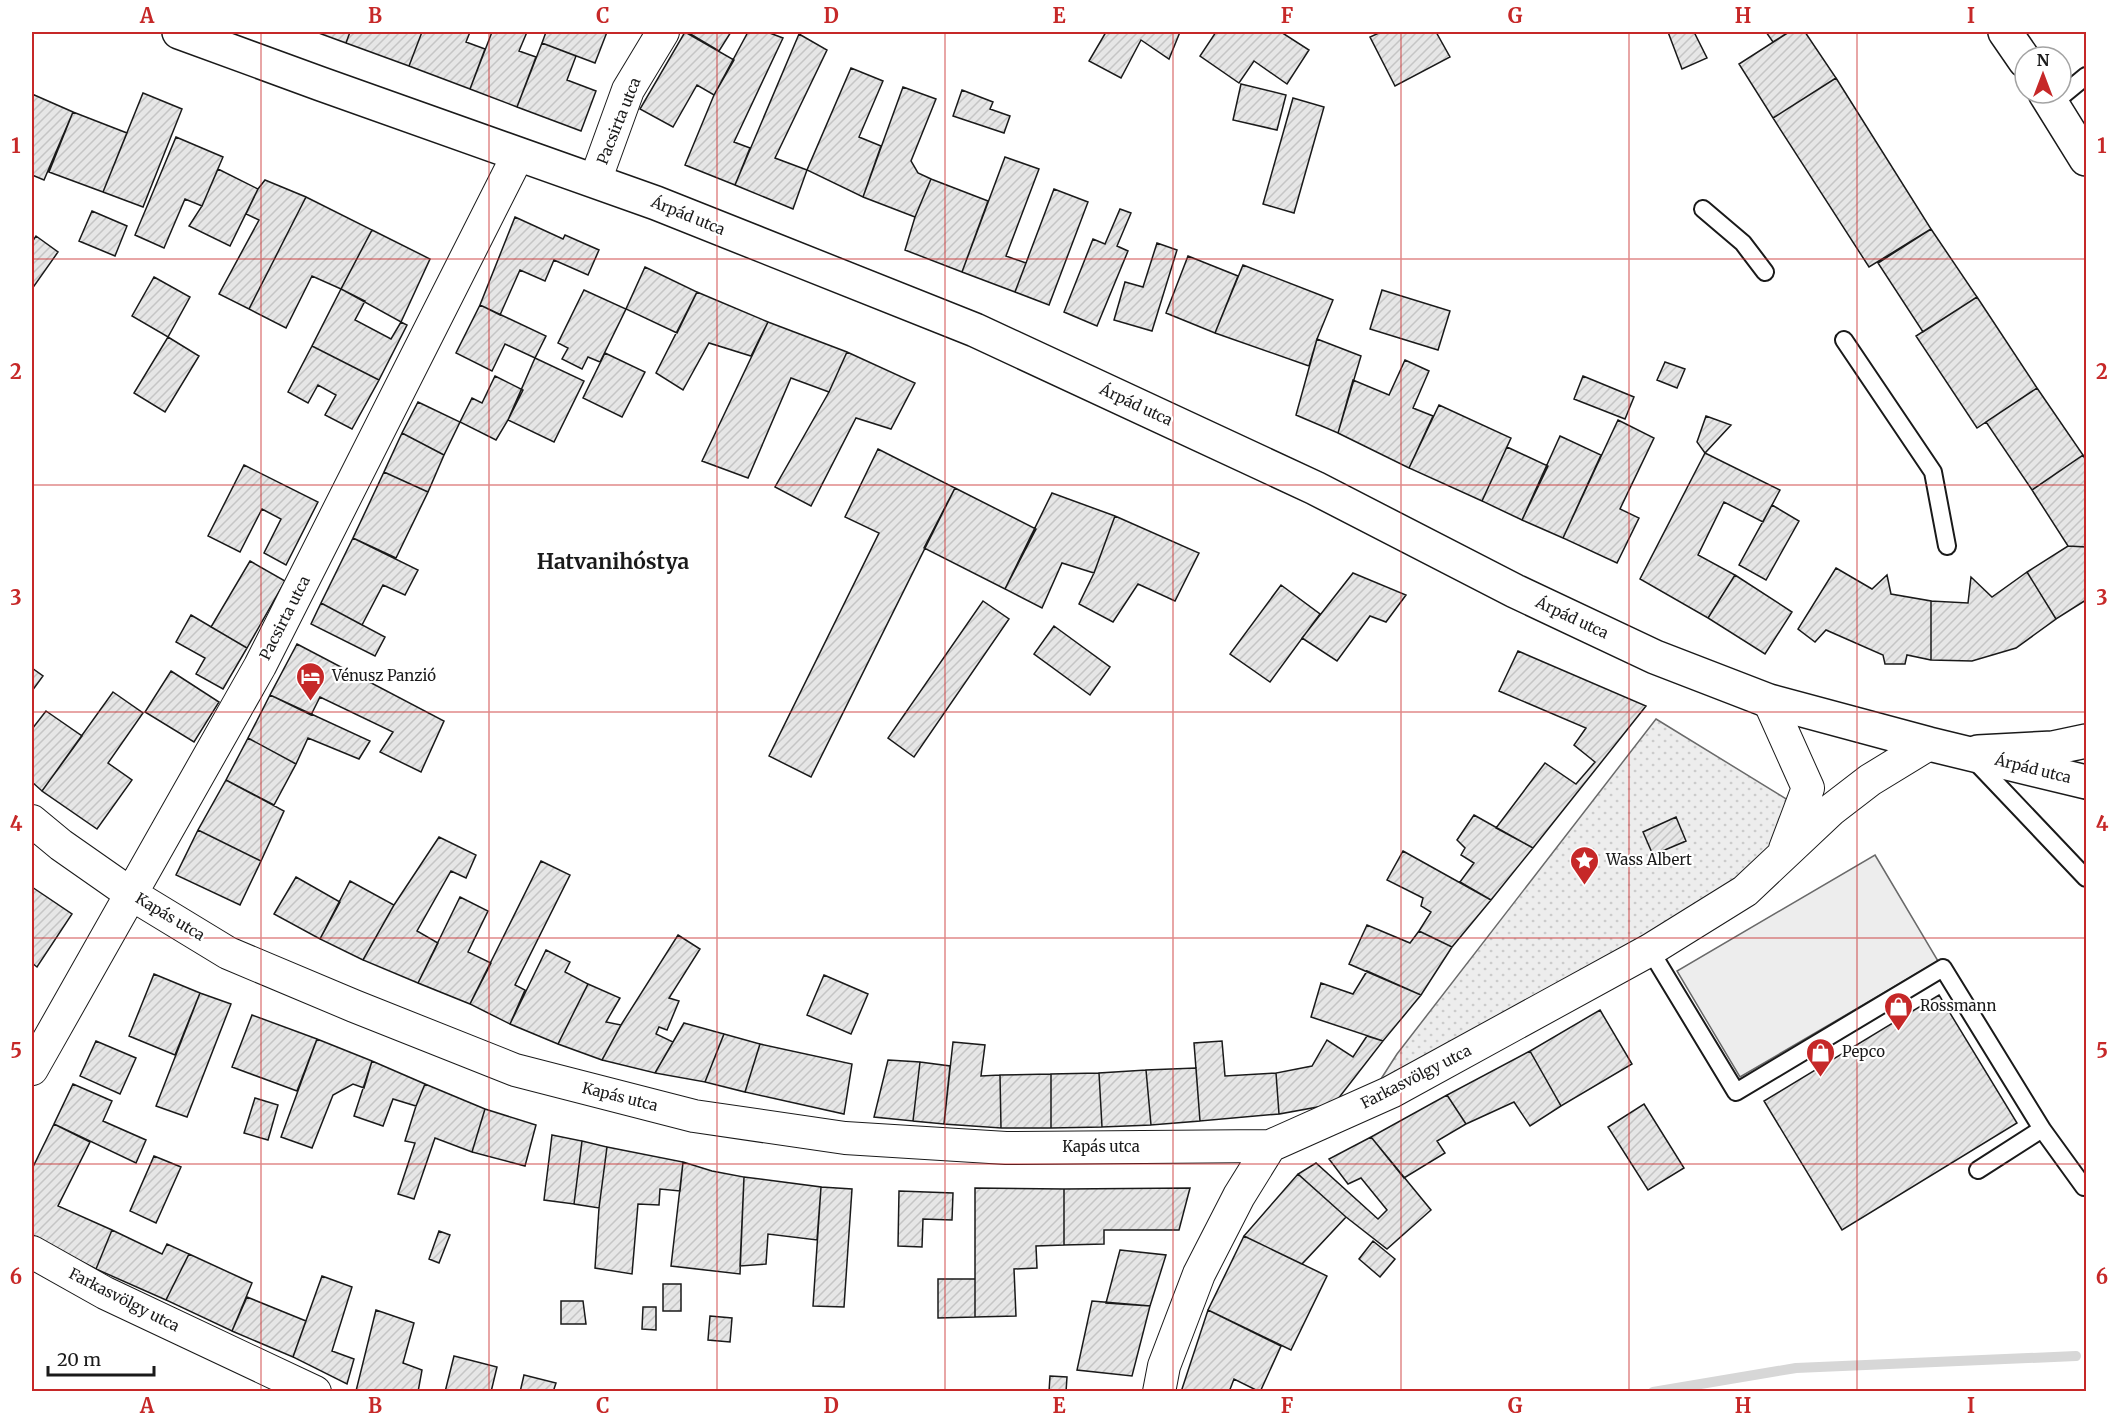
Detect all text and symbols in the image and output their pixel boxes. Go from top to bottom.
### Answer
text: A [139,3,155,28]
text: B [368,3,382,28]
text: C [596,3,610,28]
text: D [823,3,839,28]
text: E [1052,3,1066,28]
text: F [1281,3,1294,28]
text: G [1508,3,1523,28]
text: H [1735,3,1751,28]
text: I [1967,3,1975,28]
north arrow [2013,45,2073,105]
text: N [2037,50,2050,70]
street label: Pacsirta utca [593,75,645,167]
text: 1 [11,133,21,158]
text: 1 [2097,133,2107,158]
street label: Árpád utca [648,191,728,239]
text: 2 [10,359,22,384]
text: 2 [2096,359,2108,384]
street label: Árpád utca [1096,378,1176,430]
district label: Hatvanihóstya [537,548,689,575]
street label: Pacsirta utca [255,573,314,663]
text: 3 [10,585,22,610]
text: 3 [2096,585,2108,610]
street label: Árpád utca [1532,591,1612,643]
hotel icon: Vénusz Panzió [295,660,327,702]
place label: Vénusz Panzió [331,666,436,685]
street label: Árpád utca [1992,749,2073,787]
text: 4 [10,811,23,836]
text: 4 [2096,811,2109,836]
place icon: Wass Albert [1569,844,1601,886]
place label: Wass Albert [1605,850,1692,869]
street label: Kapás utca [132,888,208,945]
shop icon: Rossmann [1883,990,1915,1032]
place label: Rossmann [1920,996,1997,1015]
shop icon: Pepco [1805,1036,1837,1078]
text: 5 [10,1038,22,1063]
text: 5 [2096,1038,2108,1063]
street label: Farkasvölgy utca [1357,1041,1474,1113]
place label: Pepco [1842,1042,1885,1061]
street label: Kapás utca [580,1078,660,1115]
street label: Kapás utca [1062,1137,1140,1156]
text: 6 [10,1264,22,1289]
street label: Farkasvölgy utca [66,1264,183,1336]
text: 6 [2096,1264,2108,1289]
scale bar [48,1339,154,1377]
text: 20 m [57,1348,101,1371]
text: A [139,1393,155,1418]
text: B [368,1393,382,1418]
text: C [596,1393,610,1418]
text: D [823,1393,839,1418]
text: E [1052,1393,1066,1418]
text: F [1281,1393,1294,1418]
text: G [1508,1393,1523,1418]
text: H [1735,1393,1751,1418]
text: I [1967,1393,1975,1418]

